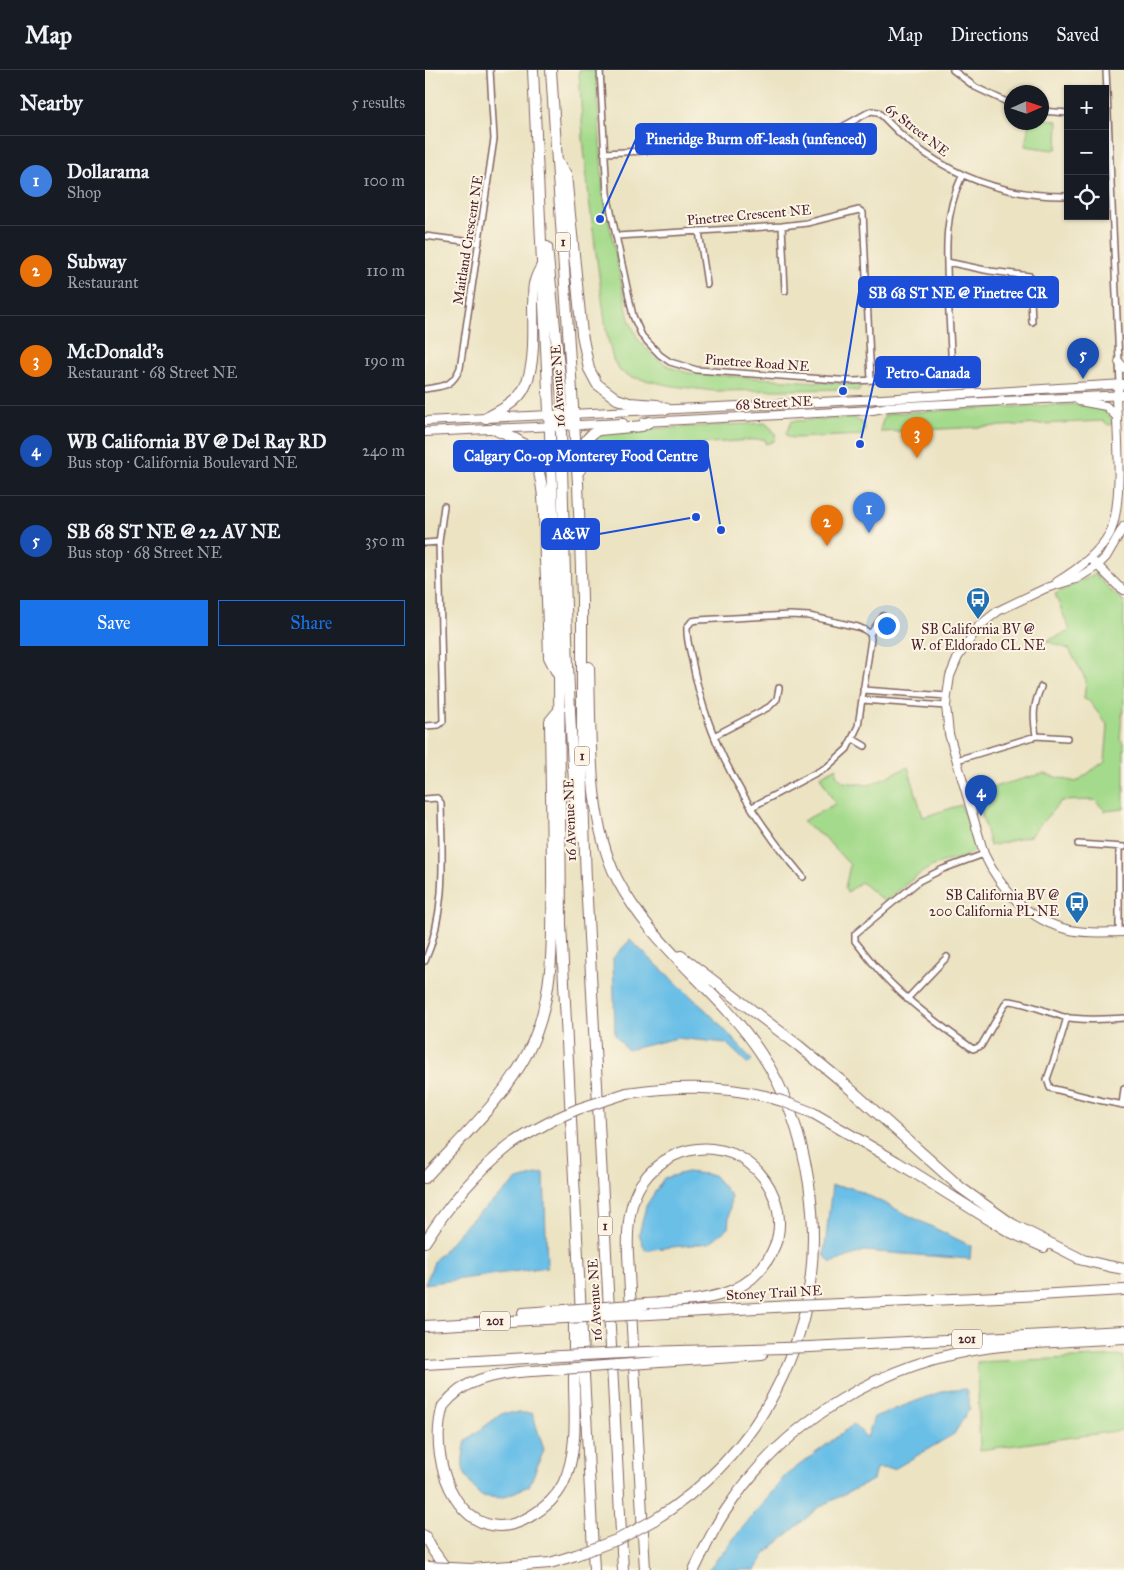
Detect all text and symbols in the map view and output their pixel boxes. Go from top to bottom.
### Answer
text: Map [25,20,72,50]
text: Map [887,24,923,46]
text: Directions [951,24,1028,46]
text: Saved [1056,24,1099,46]
north arrow [1004,85,1049,130]
map controls [1064,85,1109,220]
button: + [1064,85,1109,130]
text: Nearby [20,90,83,116]
text: 5 results [351,93,405,112]
street label: 65 Street NE [882,100,952,160]
callout: Pineridge Burm off-leash (unfenced) [636,124,876,154]
text: Pineridge Burm off-leash (unfenced) [646,130,866,149]
button: − [1064,130,1109,175]
text: Dollarama [67,160,149,183]
text: 1 [33,171,39,190]
text: 100 m [363,171,405,190]
street label: Maitland Crescent NE [449,174,487,306]
button: locate [1064,175,1109,220]
text: Shop [67,183,101,202]
street label: Pinetree Crescent NE [686,201,812,229]
road number: 1 [555,232,571,252]
text: Subway [67,250,126,273]
text: 2 [32,261,40,280]
text: 110 m [366,261,405,280]
text: Restaurant [67,273,139,292]
callout: SB 68 ST NE @ Pinetree CR [859,277,1058,307]
text: SB 68 ST NE @ Pinetree CR [869,284,1049,302]
pin: 5 [1067,338,1099,379]
text: McDonald's [67,340,163,363]
street label: 16 Avenue NE [547,344,569,428]
text: 3 [33,351,39,370]
text: 190 m [364,351,405,370]
street label: Pinetree Road NE [704,351,810,375]
callout: Petro-Canada [876,357,980,387]
text: Restaurant · 68 Street NE [67,363,237,382]
text: Petro-Canada [886,364,971,382]
street label: 68 Street NE [735,392,813,414]
pin: 3 [901,417,933,458]
text: WB California BV @ Del Ray RD [67,430,327,453]
text: 4 [32,441,40,460]
text: 240 m [362,441,405,460]
callout: Calgary Co-op Monterey Food Centre [454,441,708,471]
text: Calgary Co-op Monterey Food Centre [464,447,699,466]
text: Bus stop · California Boulevard NE [67,453,298,472]
pin: 1 [853,492,885,533]
pin: 2 [811,505,843,546]
callout: A&W [542,519,599,549]
text: SB 68 ST NE @ 22 AV NE [67,520,280,543]
text: A&W [551,525,590,543]
text: 5 [32,531,40,550]
text: 350 m [365,531,405,550]
text: Bus stop · 68 Street NE [67,543,222,562]
bus stop icon: SB California BV @ W. of Eldorado CL NE [965,586,991,620]
button: Save [20,600,208,646]
button: Share [218,600,405,646]
your location [874,613,900,639]
place label: SB California BV @ W. of Eldorado CL NE [911,621,1045,654]
road number: 1 [575,746,589,766]
pin: 4 [965,775,997,816]
street label: 16 Avenue NE [560,778,580,862]
place label: SB California BV @ 200 California PL NE [929,887,1059,920]
bus stop icon: SB California BV @ 200 California PL NE [1064,890,1090,924]
road number: 1 [597,1216,613,1236]
street label: 16 Avenue NE [584,1258,606,1342]
street label: Stoney Trail NE [726,1282,822,1304]
road number: 201 [480,1312,510,1330]
road number: 201 [952,1330,982,1348]

